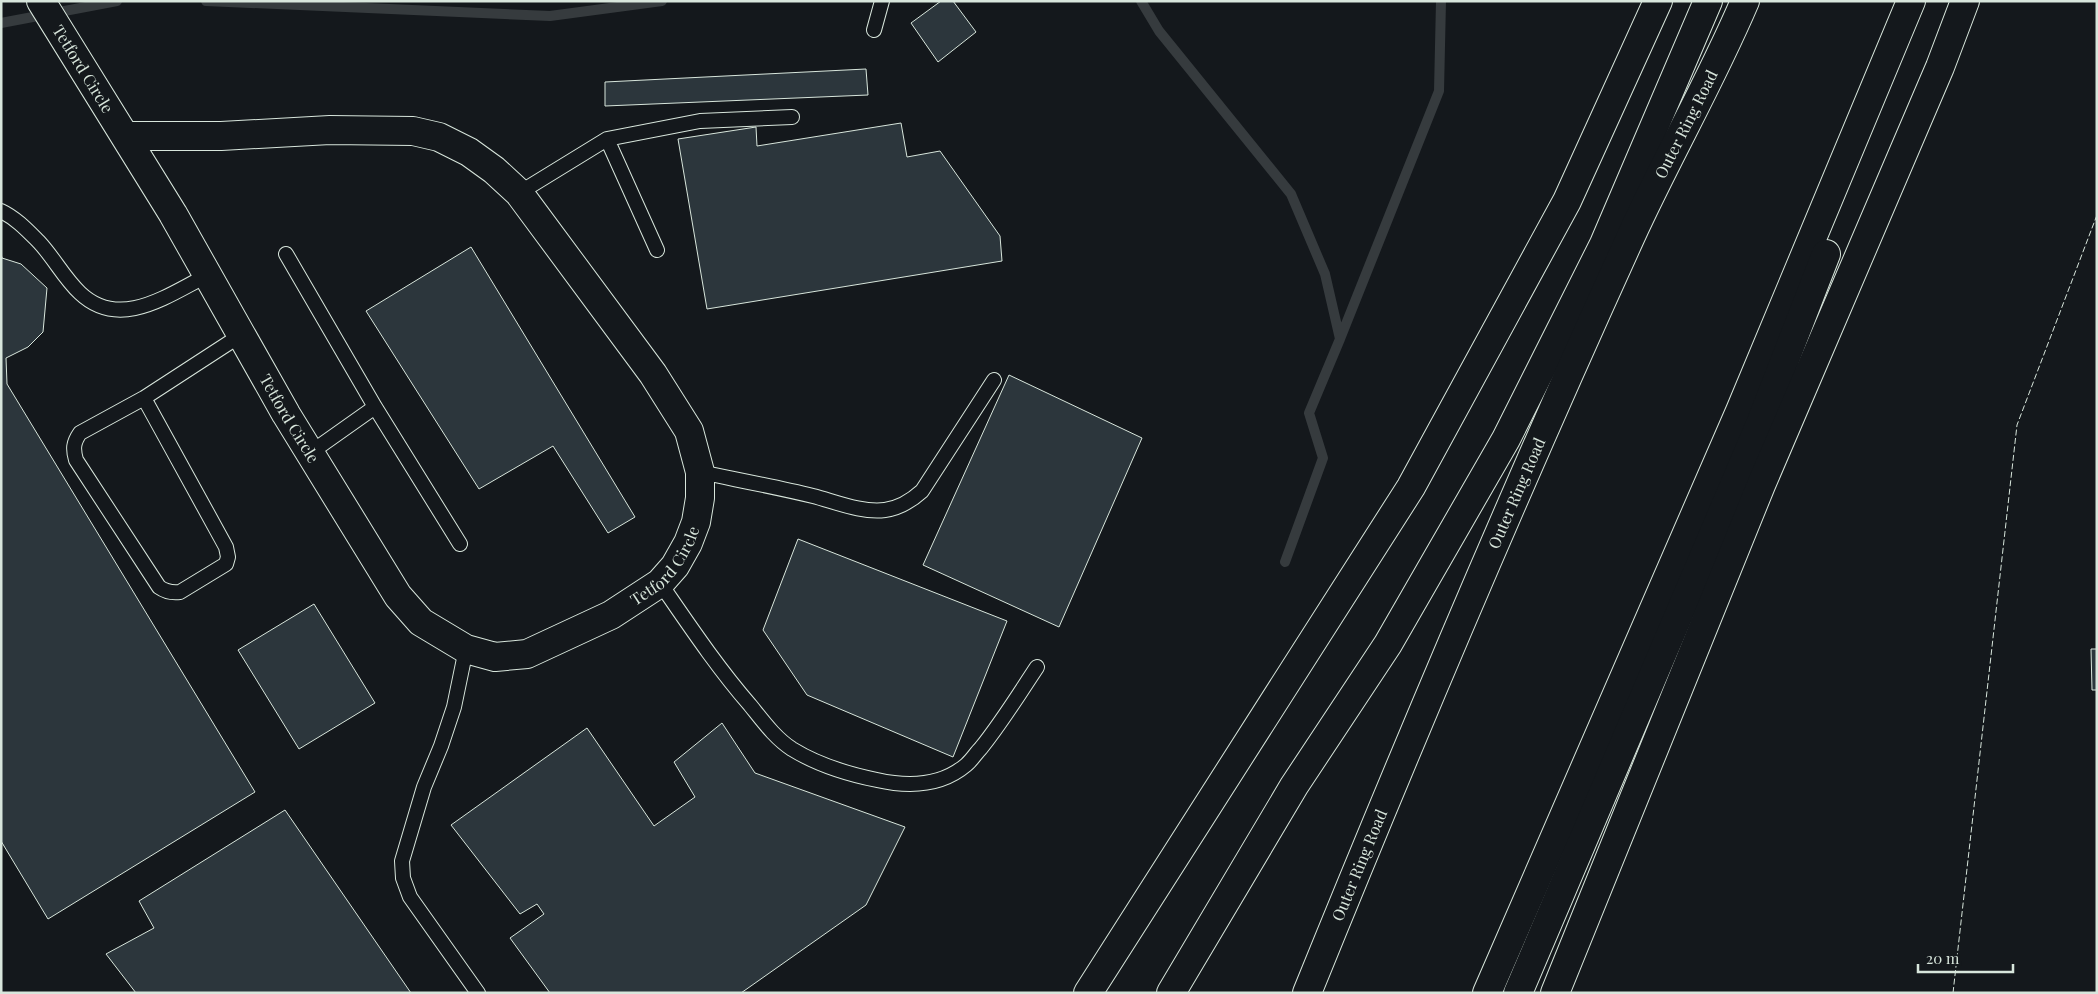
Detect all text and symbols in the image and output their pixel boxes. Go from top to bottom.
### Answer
street label: Tetford Circle [48,21,119,117]
street label: Outer Ring Road [1649,66,1722,182]
street label: Tetford Circle [256,370,325,467]
street label: Outer Ring Road [1483,434,1550,552]
street label: Tetford Circle [626,523,703,610]
street label: Outer Ring Road [1326,806,1391,924]
scale bar [1918,942,2013,974]
text: 20 m [1926,948,1960,968]

